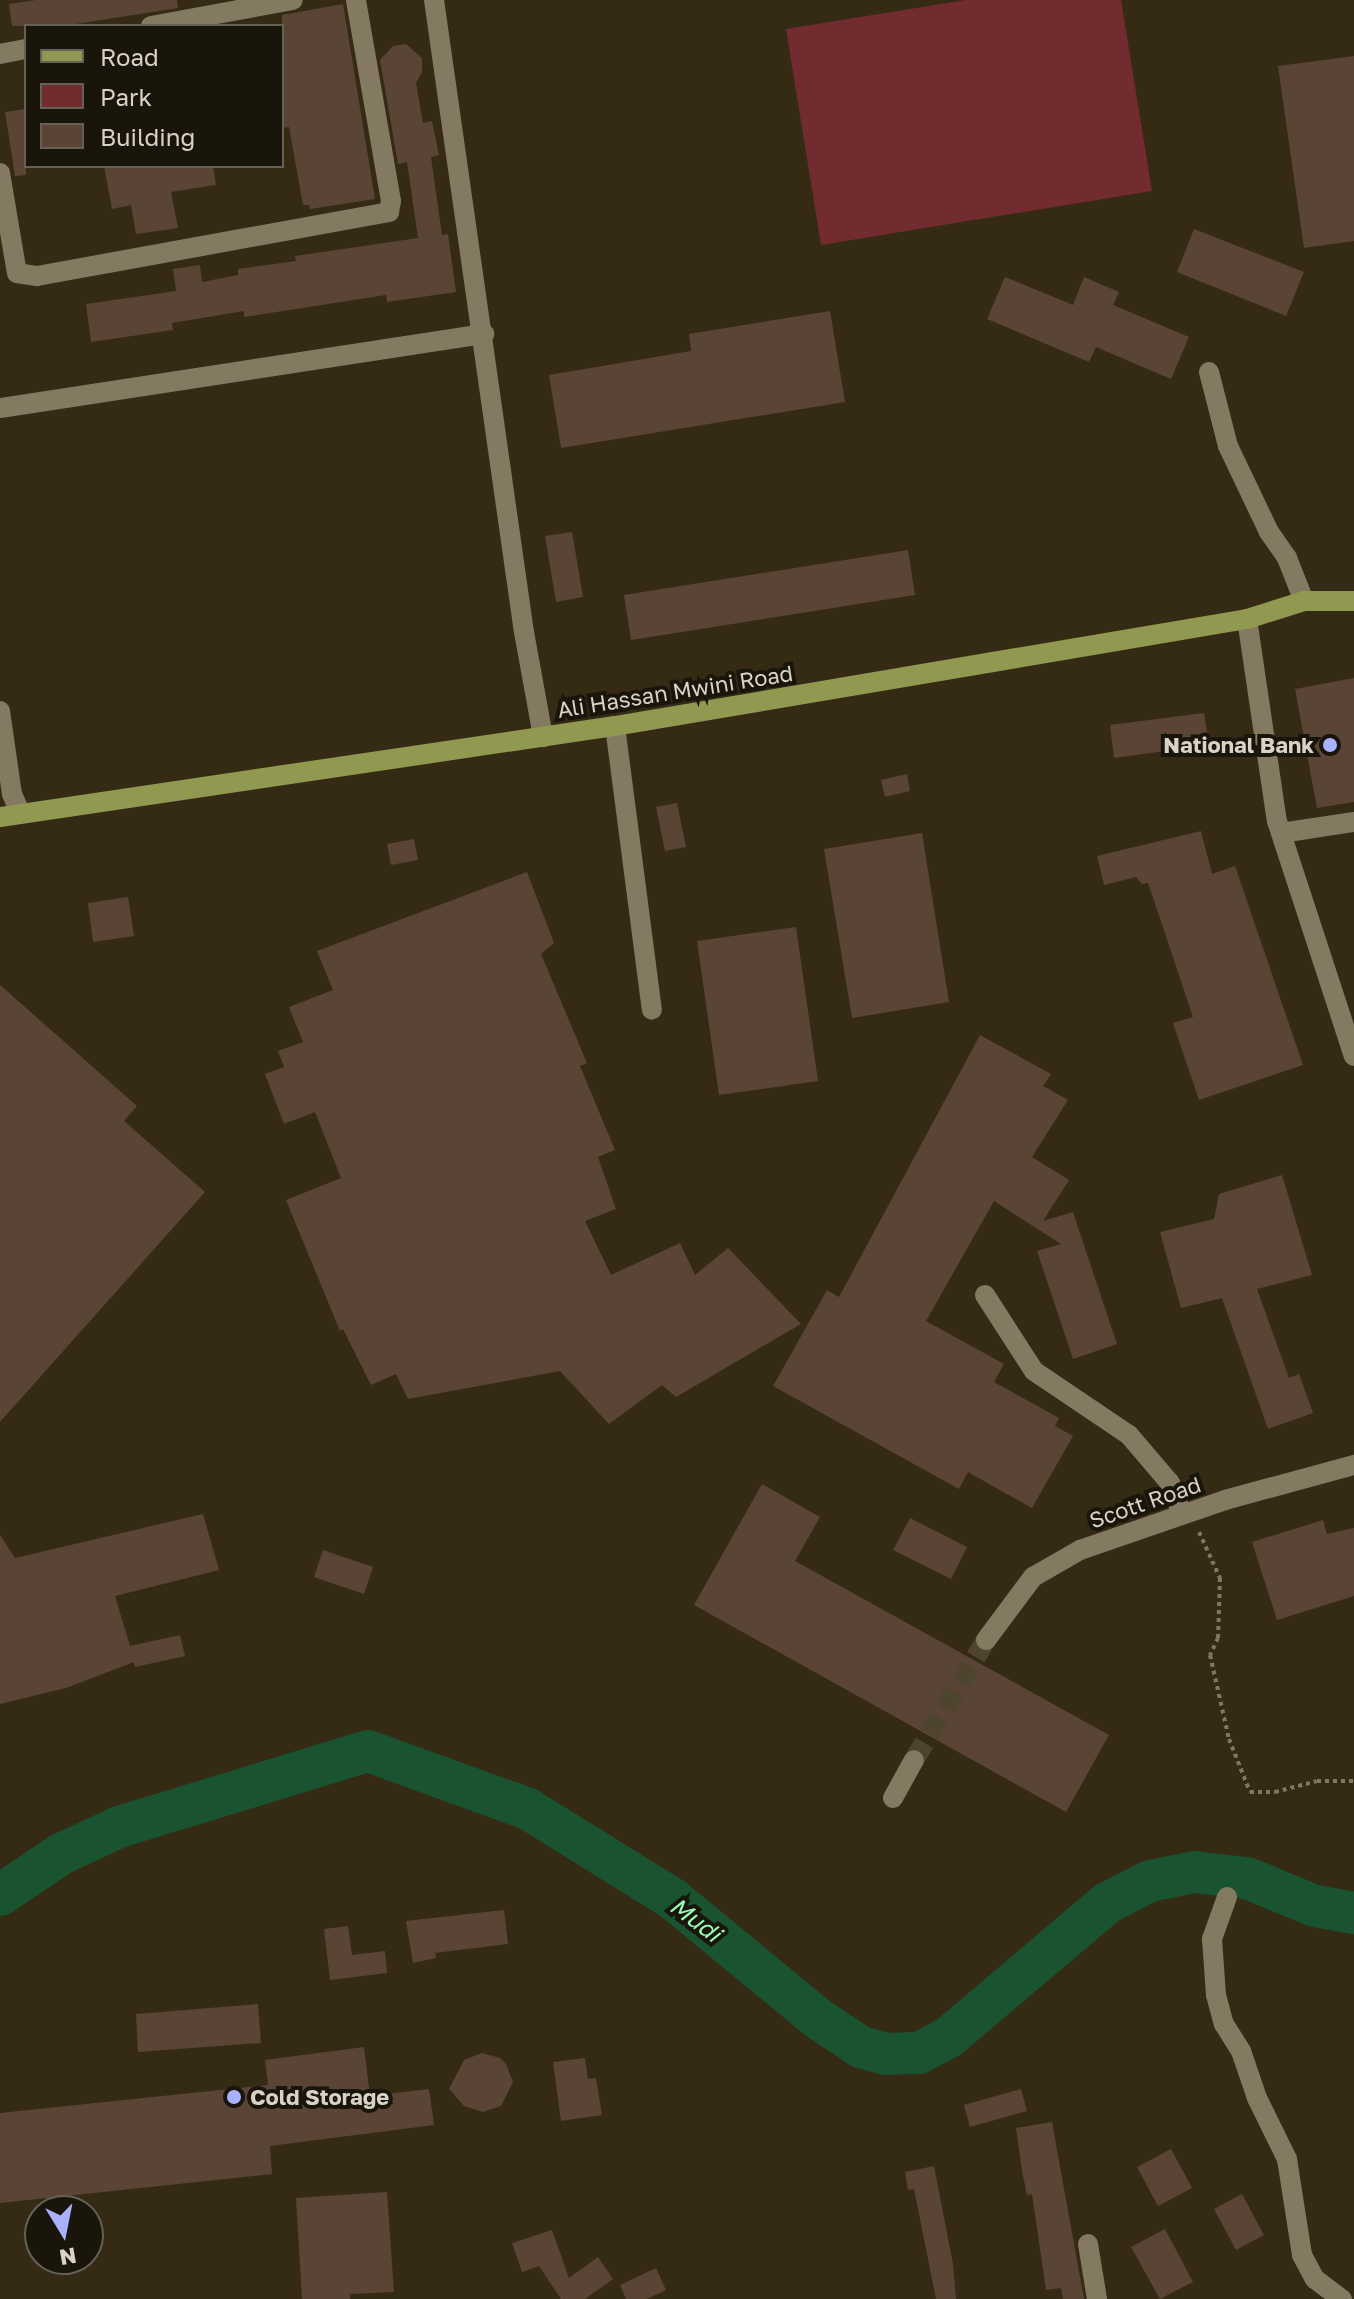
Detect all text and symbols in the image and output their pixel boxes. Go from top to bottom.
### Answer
legend [24,24,284,168]
text: Road [100,42,159,71]
text: Park [100,82,152,111]
text: Building [100,122,195,151]
street label: Ali Hassan Mwini Road [555,659,795,723]
place label: National Bank [1163,732,1314,758]
marker: National Bank [1321,736,1339,754]
street label: Scott Road [1086,1471,1204,1533]
water label: Mudi [665,1891,727,1947]
place label: Cold Storage [250,2084,389,2110]
marker: Cold Storage [225,2088,243,2106]
north arrow [24,2195,104,2275]
text: N [57,2242,78,2272]

